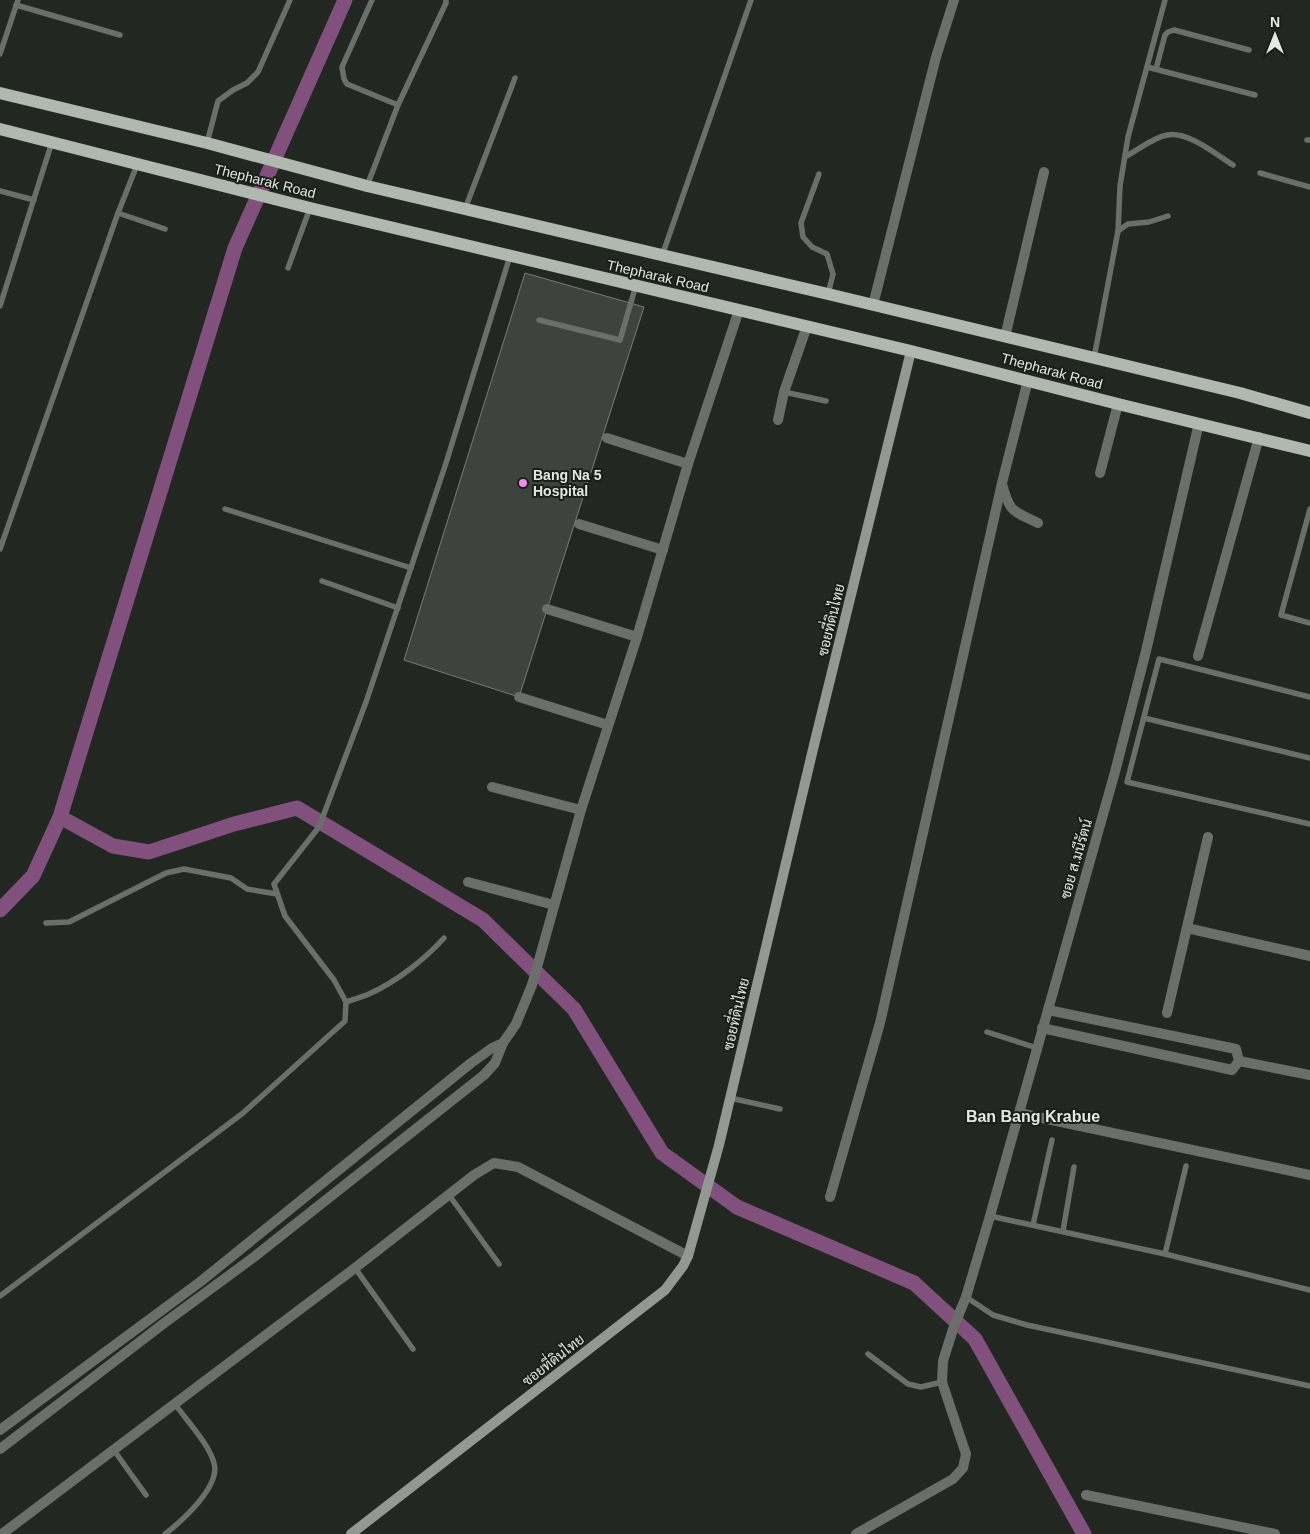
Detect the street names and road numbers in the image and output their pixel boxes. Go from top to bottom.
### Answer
street label: Thepharak Road [212,161,318,201]
street label: Thepharak Road [605,256,711,296]
street label: Thepharak Road [1000,350,1104,392]
street label: ซอยที่ดินไทย [810,581,848,658]
street label: ซอย ส.มนีรัตน์ [1056,817,1095,901]
street label: ซอยที่ดินไทย [716,975,752,1052]
street label: ซอยที่ดินไทย [516,1328,587,1389]

